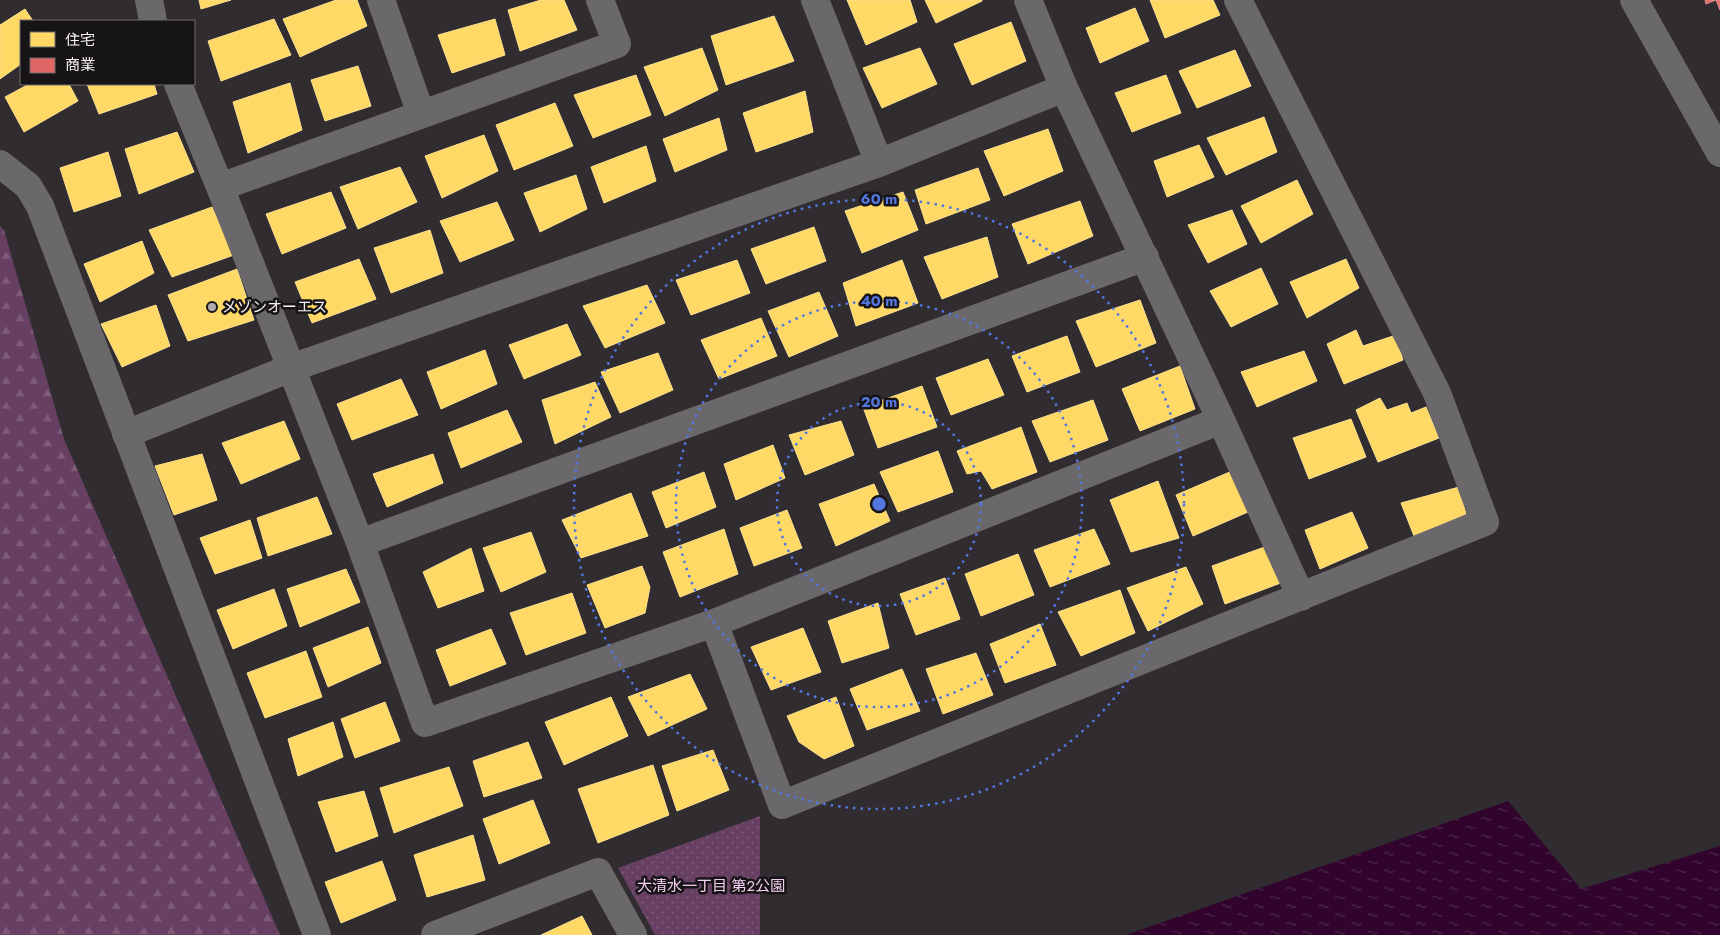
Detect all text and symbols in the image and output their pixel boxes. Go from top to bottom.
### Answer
legend [20,20,195,85]
text: 住宅 [65,29,95,51]
text: 商業 [65,54,95,76]
text: 60 m [861,188,897,210]
text: 40 m [860,290,898,312]
place label: メゾンオーエス [222,296,327,318]
marker: メゾンオーエス [206,301,218,313]
text: 20 m [861,391,897,413]
centre of rings [870,495,888,513]
park label: 大清水一丁目 第2公園 [637,875,785,897]

